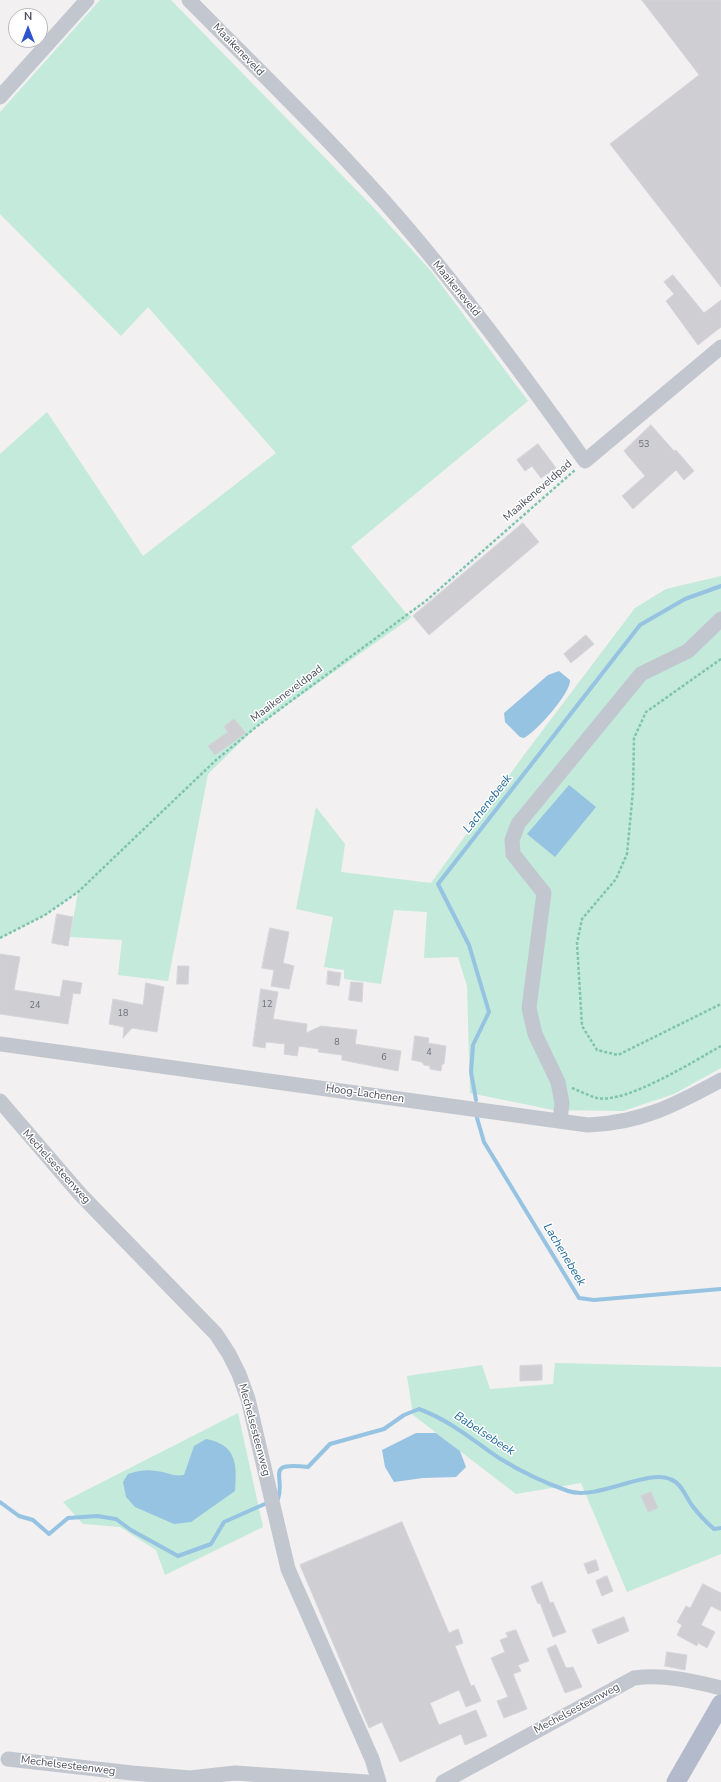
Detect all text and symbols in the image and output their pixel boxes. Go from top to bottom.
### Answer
north arrow [8,8,48,48]
text: N [24,9,32,24]
street label: Maaikeneveld [210,21,266,79]
street label: Maaikeneveld [430,258,482,320]
house number: 53 [639,440,649,450]
street label: Maaikeneveldpad [501,458,575,524]
street label: Maaikeneveldpad [248,663,326,725]
water label: Lachenebeek [461,772,515,836]
house number: 12 [262,1000,272,1010]
house number: 24 [30,1001,40,1011]
house number: 18 [118,1009,128,1019]
house number: 8 [334,1038,340,1048]
house number: 4 [426,1048,432,1058]
house number: 6 [381,1053,387,1063]
street label: Hoog-Lachenen [325,1082,405,1106]
street label: Mechelsesteenweg [19,1127,93,1207]
water label: Lachenebeek [540,1221,588,1289]
street label: Mechelsesteenweg [235,1382,273,1478]
water label: Babelsebeek [451,1409,517,1459]
street label: Mechelsesteenweg [532,1681,622,1737]
street label: Mechelsesteenweg [20,1754,116,1778]

